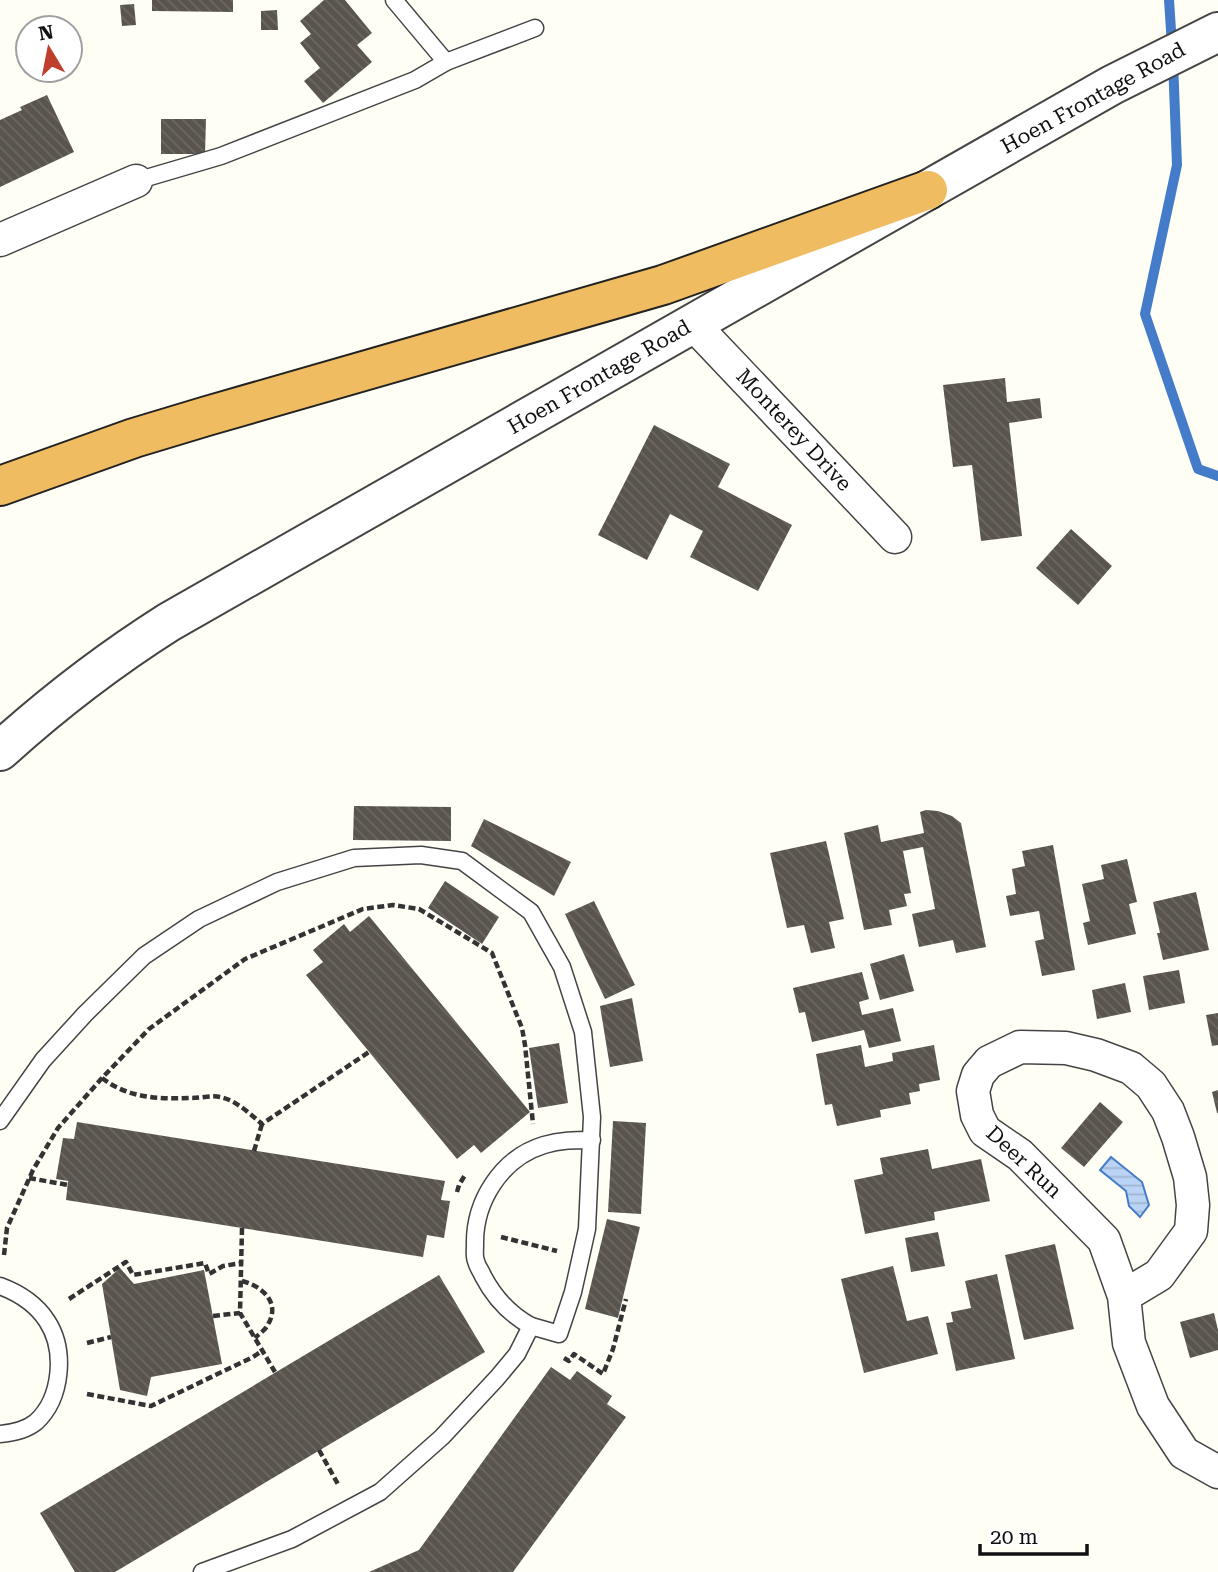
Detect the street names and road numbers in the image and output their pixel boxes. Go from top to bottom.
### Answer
street label: Hoen Frontage Road [997,37,1190,159]
street label: Hoen Frontage Road [503,315,695,439]
street label: Monterey Drive [731,364,857,496]
street label: Deer Run [981,1121,1067,1203]

